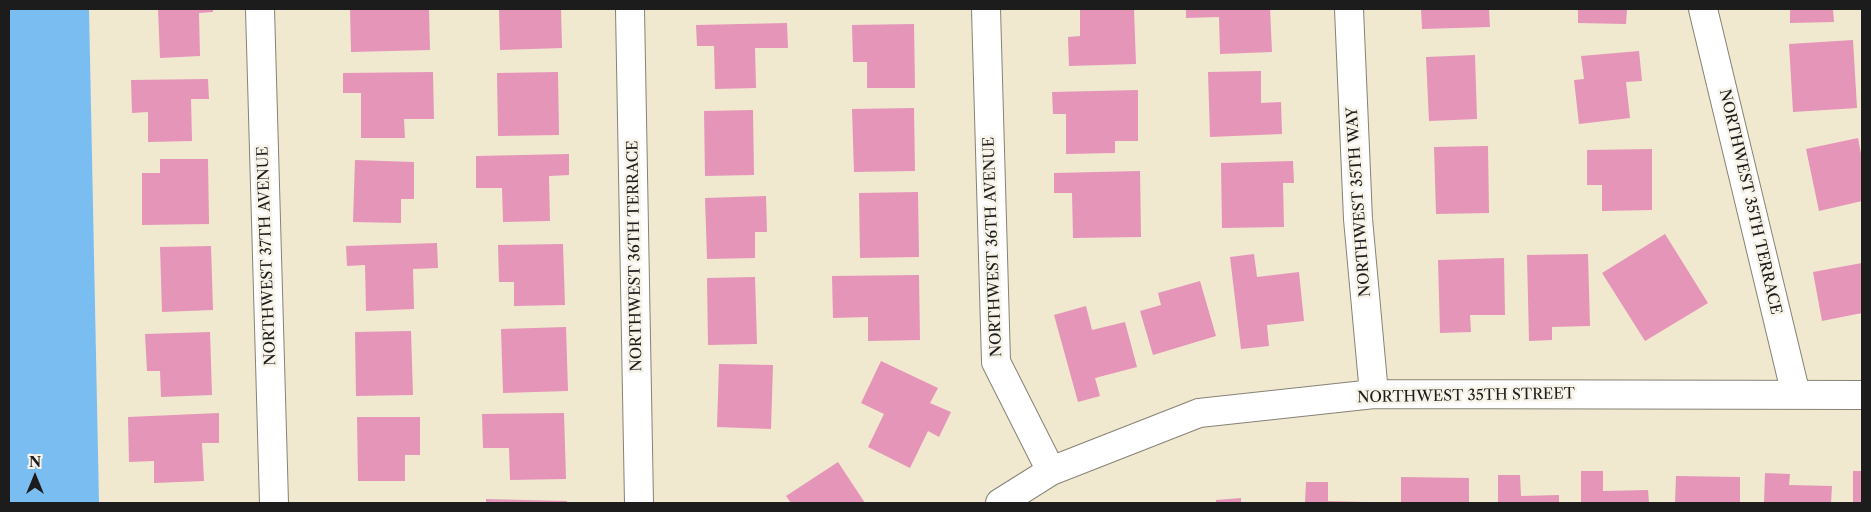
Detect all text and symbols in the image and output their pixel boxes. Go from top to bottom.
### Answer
street label: NORTHWEST 35TH TERRACE [1715,88,1785,316]
street label: NORTHWEST 35TH WAY [1343,106,1375,298]
street label: NORTHWEST 36TH AVENUE [980,137,1006,357]
street label: NORTHWEST 36TH TERRACE [624,140,646,372]
street label: NORTHWEST 37TH AVENUE [254,146,280,366]
street label: NORTHWEST 35TH STREET [1357,385,1575,407]
north arrow [10,452,60,502]
text: N [29,453,41,471]

